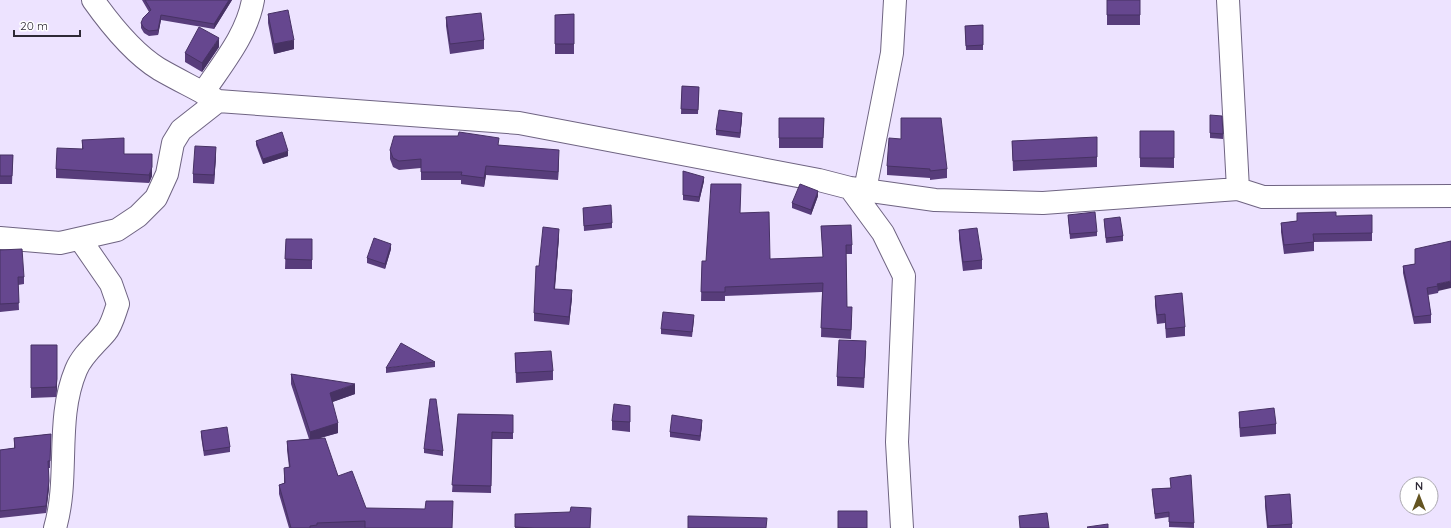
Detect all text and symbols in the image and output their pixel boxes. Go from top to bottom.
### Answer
scale bar [14,12,80,38]
text: 20 m [20,18,48,33]
north arrow [1399,476,1439,516]
text: N [1415,479,1423,493]

